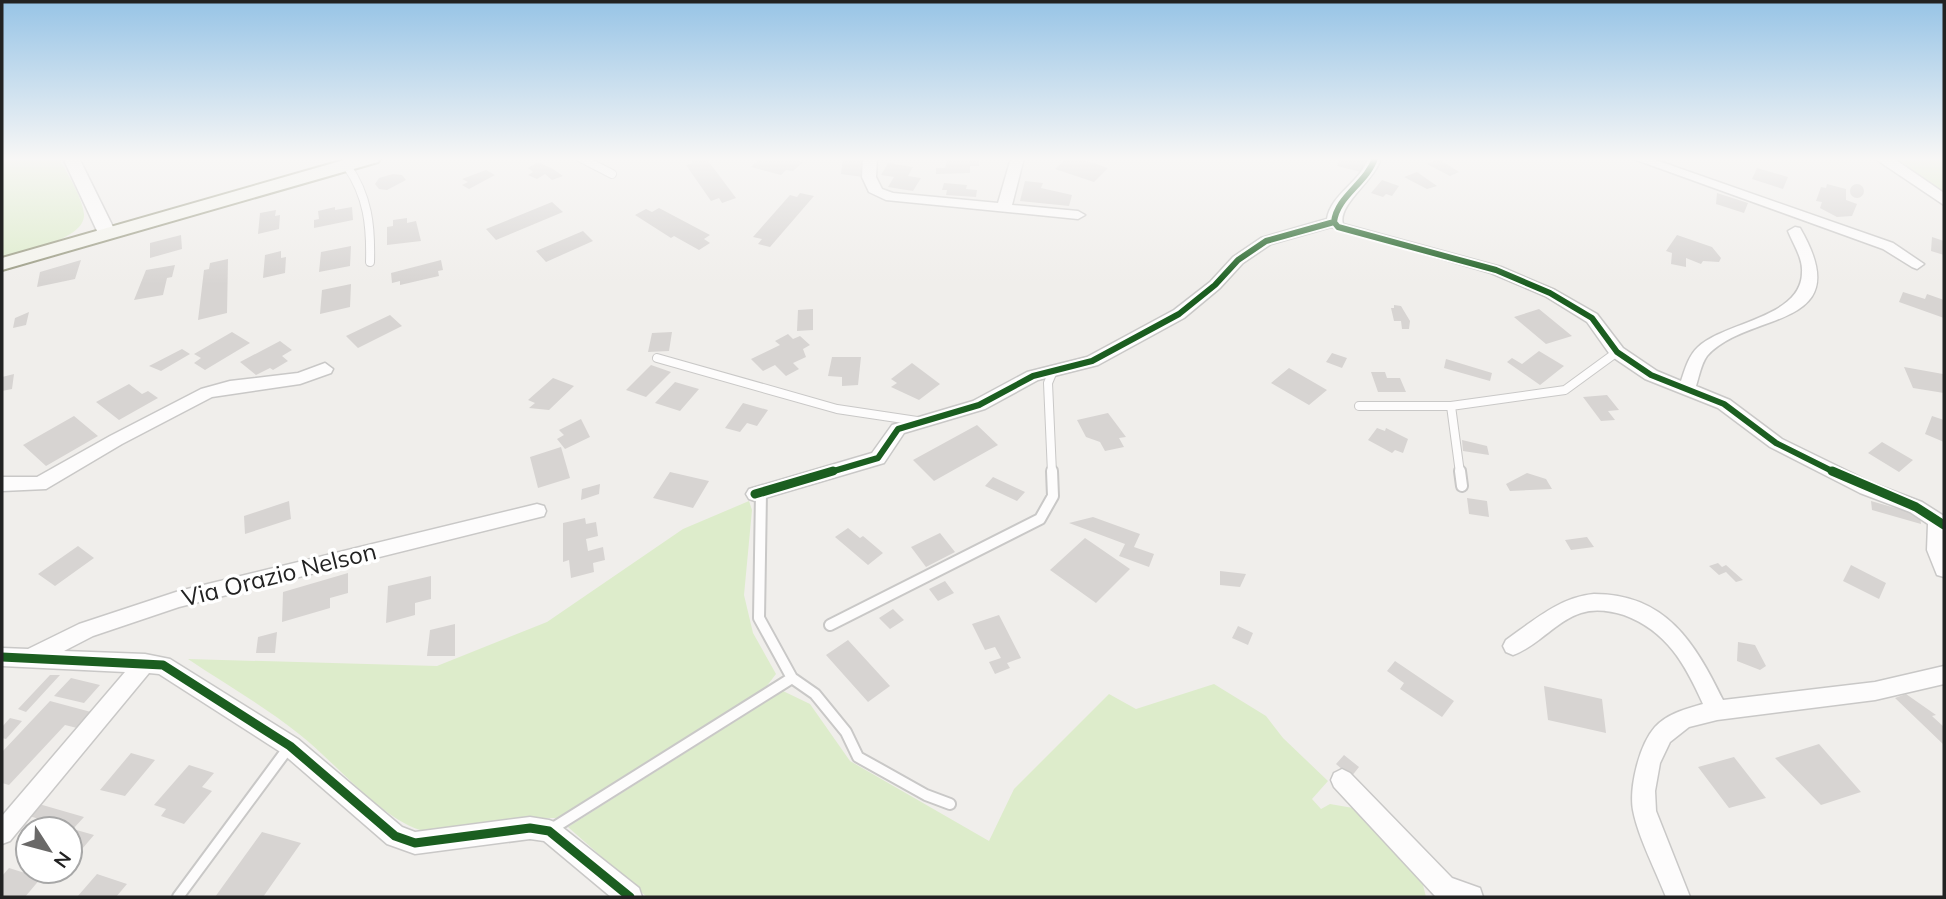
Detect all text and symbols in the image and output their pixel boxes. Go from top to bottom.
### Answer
street label: Via Orazio Nelson [179,535,379,613]
north arrow [14,815,84,885]
text: N [49,847,77,873]

